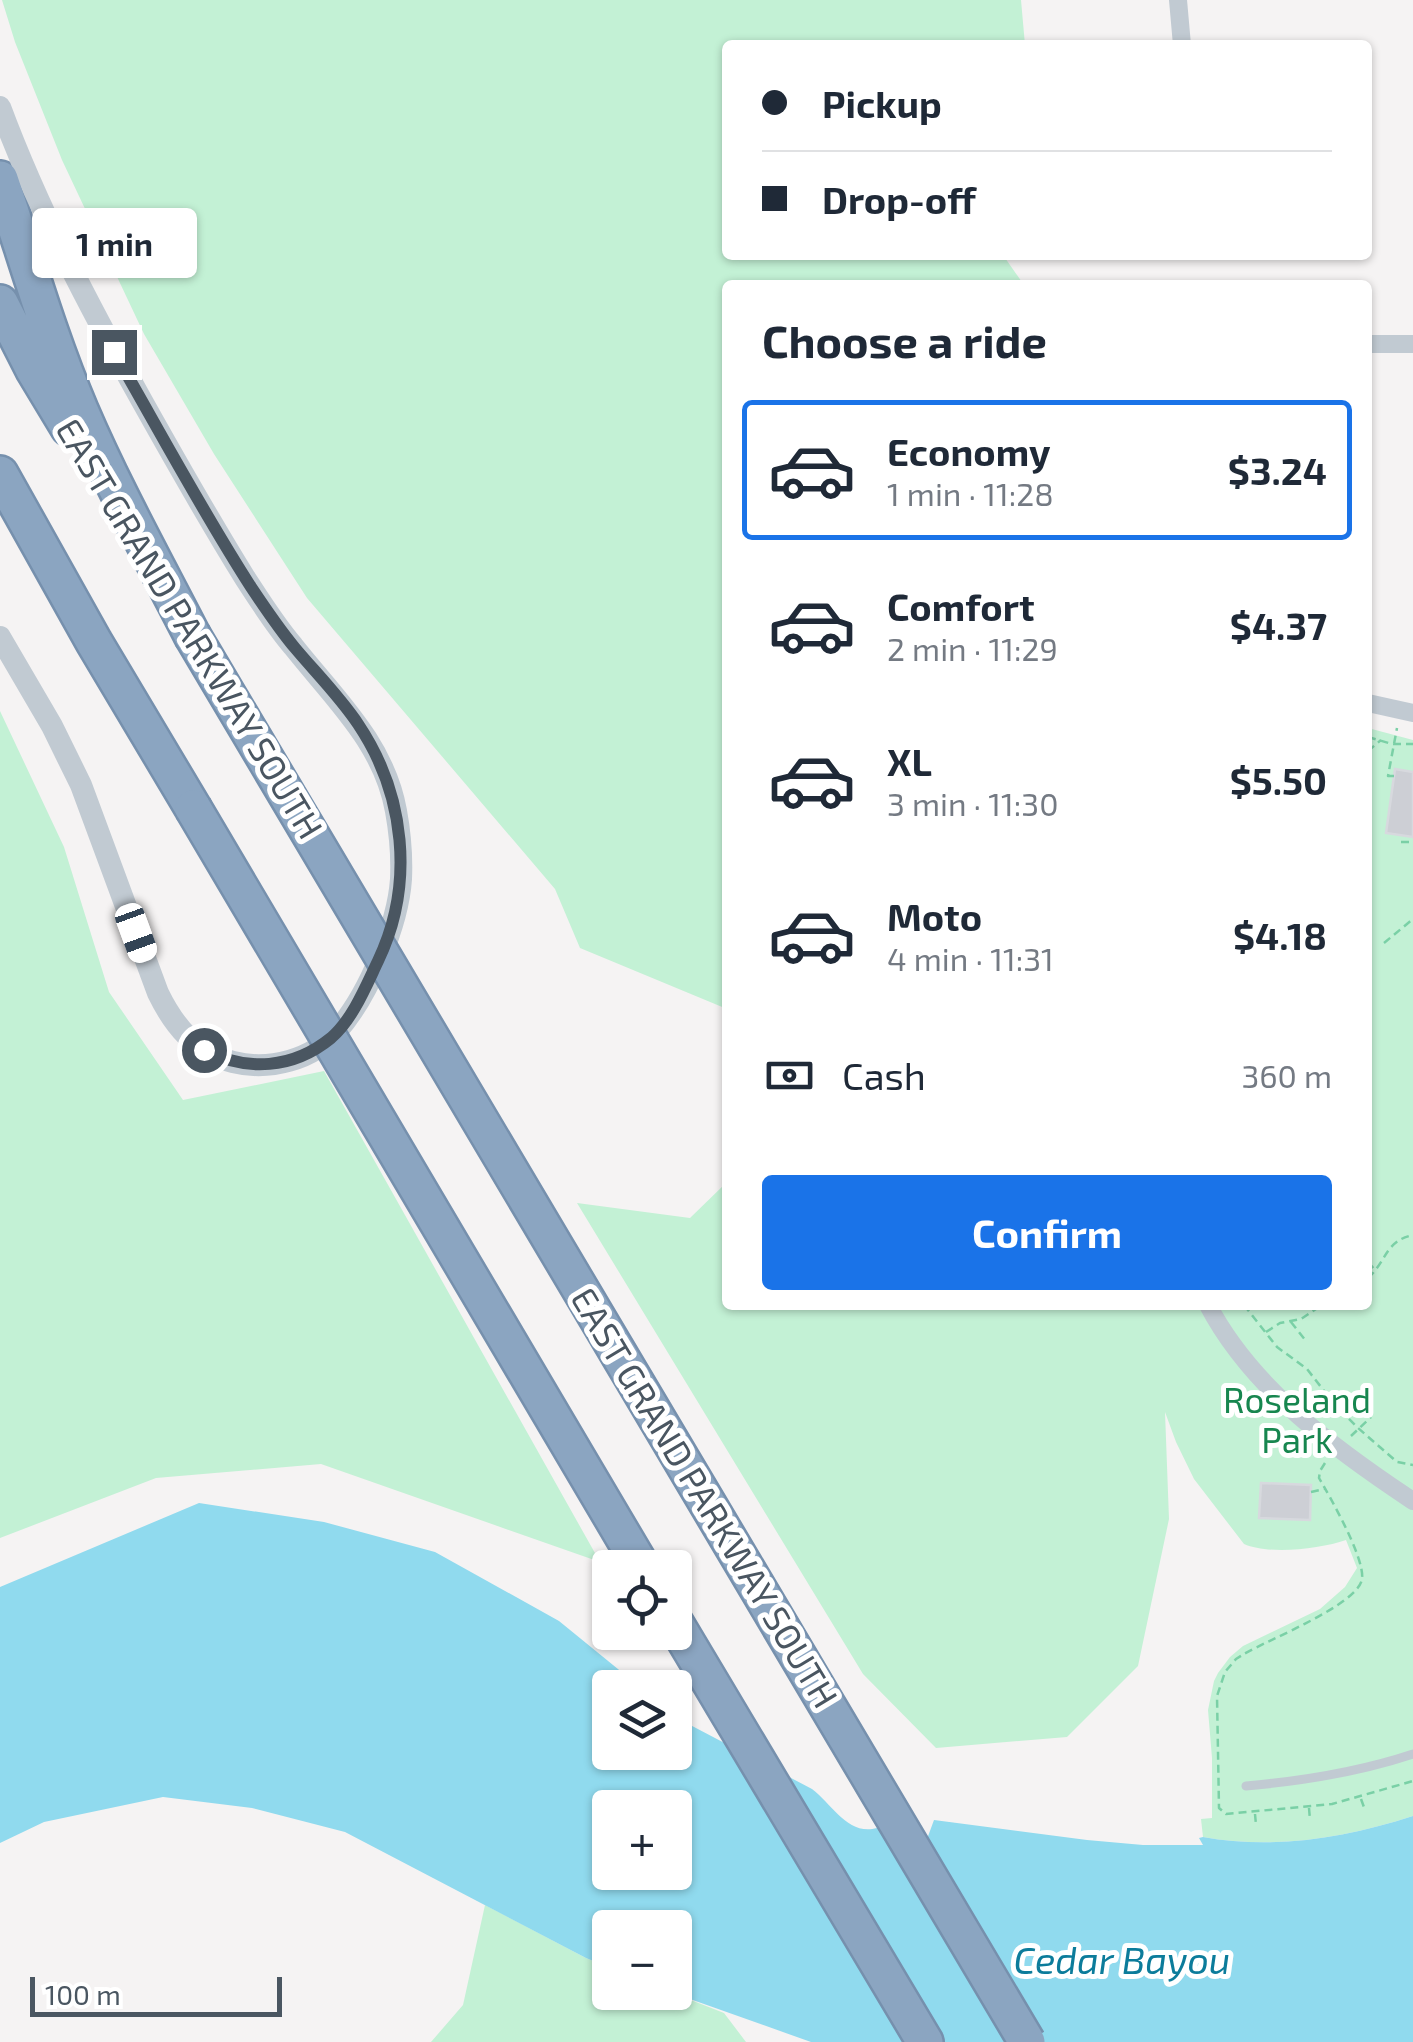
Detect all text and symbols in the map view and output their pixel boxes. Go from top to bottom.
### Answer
text: Pickup [822,80,942,126]
text: Drop-off [822,176,976,222]
callout: 1 min [32,207,196,277]
text: 1 min [76,224,153,262]
text: Choose a ride [762,313,1047,367]
route end [92,330,137,375]
street label: EAST GRAND PARKWAY SOUTH [49,411,333,845]
icon: car [767,425,857,515]
text: Economy [887,428,1051,474]
text: $3.24 [1228,447,1327,493]
text: 1 min · 11:28 [887,474,1054,512]
icon: car [767,580,857,670]
text: Comfort [887,583,1035,629]
text: $4.37 [1230,602,1327,648]
text: 2 min · 11:29 [887,629,1058,667]
icon: car [767,735,857,825]
text: XL [887,738,932,784]
text: $5.50 [1230,757,1327,803]
text: 3 min · 11:30 [887,784,1058,822]
icon: car [767,890,857,980]
text: Moto [887,893,982,939]
car [112,900,160,966]
text: $4.18 [1233,912,1327,958]
text: 4 min · 11:31 [887,939,1054,977]
route start [182,1028,227,1073]
icon: cash [762,1048,817,1103]
text: Cash [842,1052,926,1098]
text: 360 m [1241,1056,1332,1094]
button: Confirm [762,1175,1332,1290]
street label: EAST GRAND PARKWAY SOUTH [564,1280,848,1714]
park label: Roseland Park [1223,1378,1371,1460]
map controls [592,1550,692,2010]
button: locate [592,1550,692,1650]
button: layers [592,1670,692,1770]
button: + [592,1790,692,1890]
button: − [592,1910,692,2010]
water label: Cedar Bayou [1014,1936,1230,1982]
scale bar [30,1972,282,2016]
text: 100 m [45,1977,121,2011]

